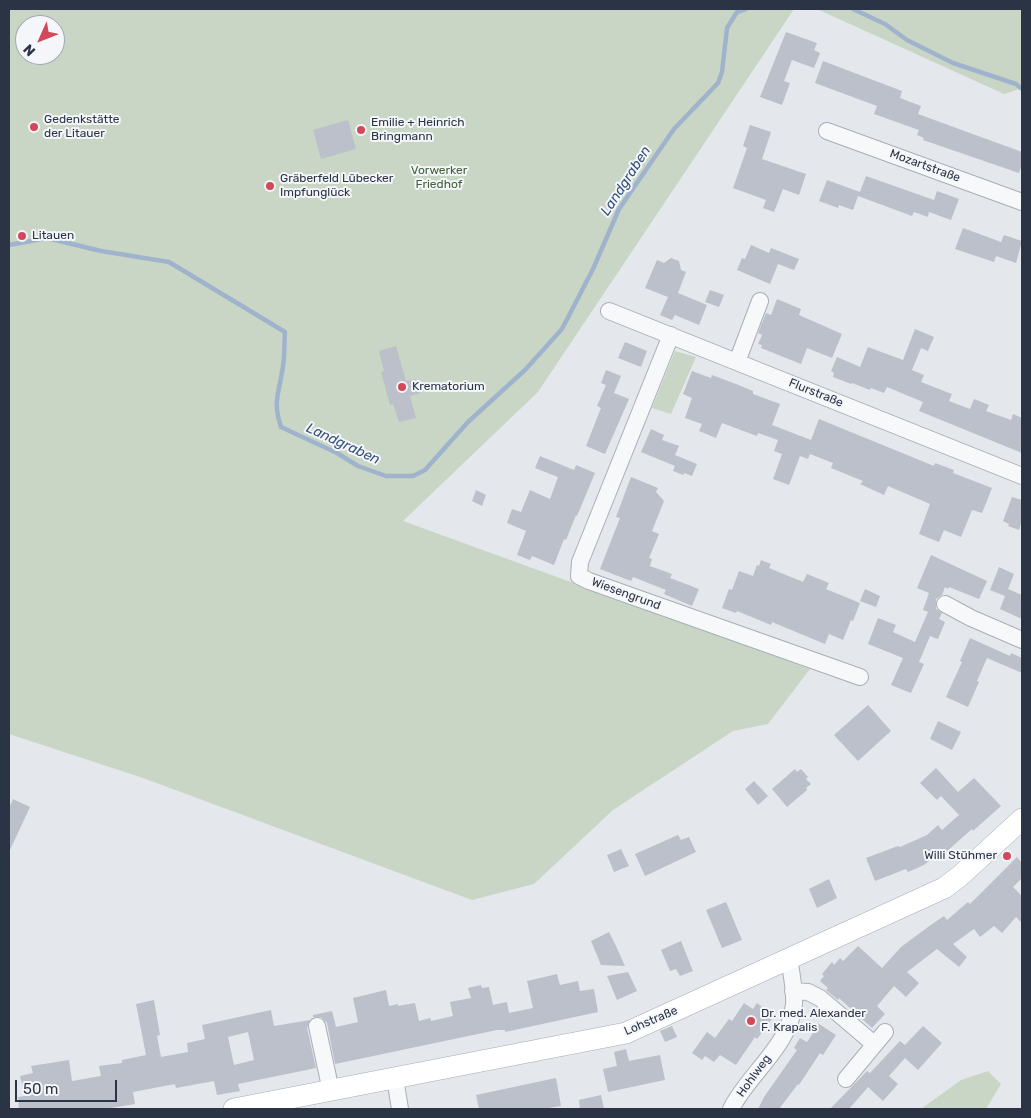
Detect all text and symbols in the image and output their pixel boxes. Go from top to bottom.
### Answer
north arrow [15,15,65,65]
text: N [20,41,39,60]
place label: Gedenkstätte der Litauer [44,113,120,141]
place label: Emilie + Heinrich Bringmann [371,116,465,144]
marker: Gedenkstätte der Litauer [28,121,40,133]
marker: Emilie + Heinrich Bringmann [355,124,367,136]
water label: Landgraben [597,143,655,219]
street label: Mozartstraße [888,147,962,185]
park label: Vorwerker Friedhof [411,164,467,192]
place label: Gräberfeld Lübecker Impfunglück [280,172,393,200]
marker: Gräberfeld Lübecker Impfunglück [264,180,276,192]
place label: Litauen [32,229,74,243]
marker: Litauen [16,230,28,242]
street label: Flurstraße [787,376,845,410]
place label: Krematorium [412,380,485,394]
marker: Krematorium [396,381,408,393]
water label: Landgraben [304,420,382,468]
street label: Wiesengrund [589,575,663,613]
place label: Willi Stühmer [924,849,997,863]
marker: Willi Stühmer [1001,850,1013,862]
street label: Lohstraße [622,1003,680,1039]
place label: Dr. med. Alexander F. Krapalis [761,1007,866,1035]
marker: Dr. med. Alexander F. Krapalis [745,1015,757,1027]
street label: Hohlweg [734,1052,774,1100]
scale bar [18,1070,120,1102]
text: 50 m [23,1080,58,1098]

